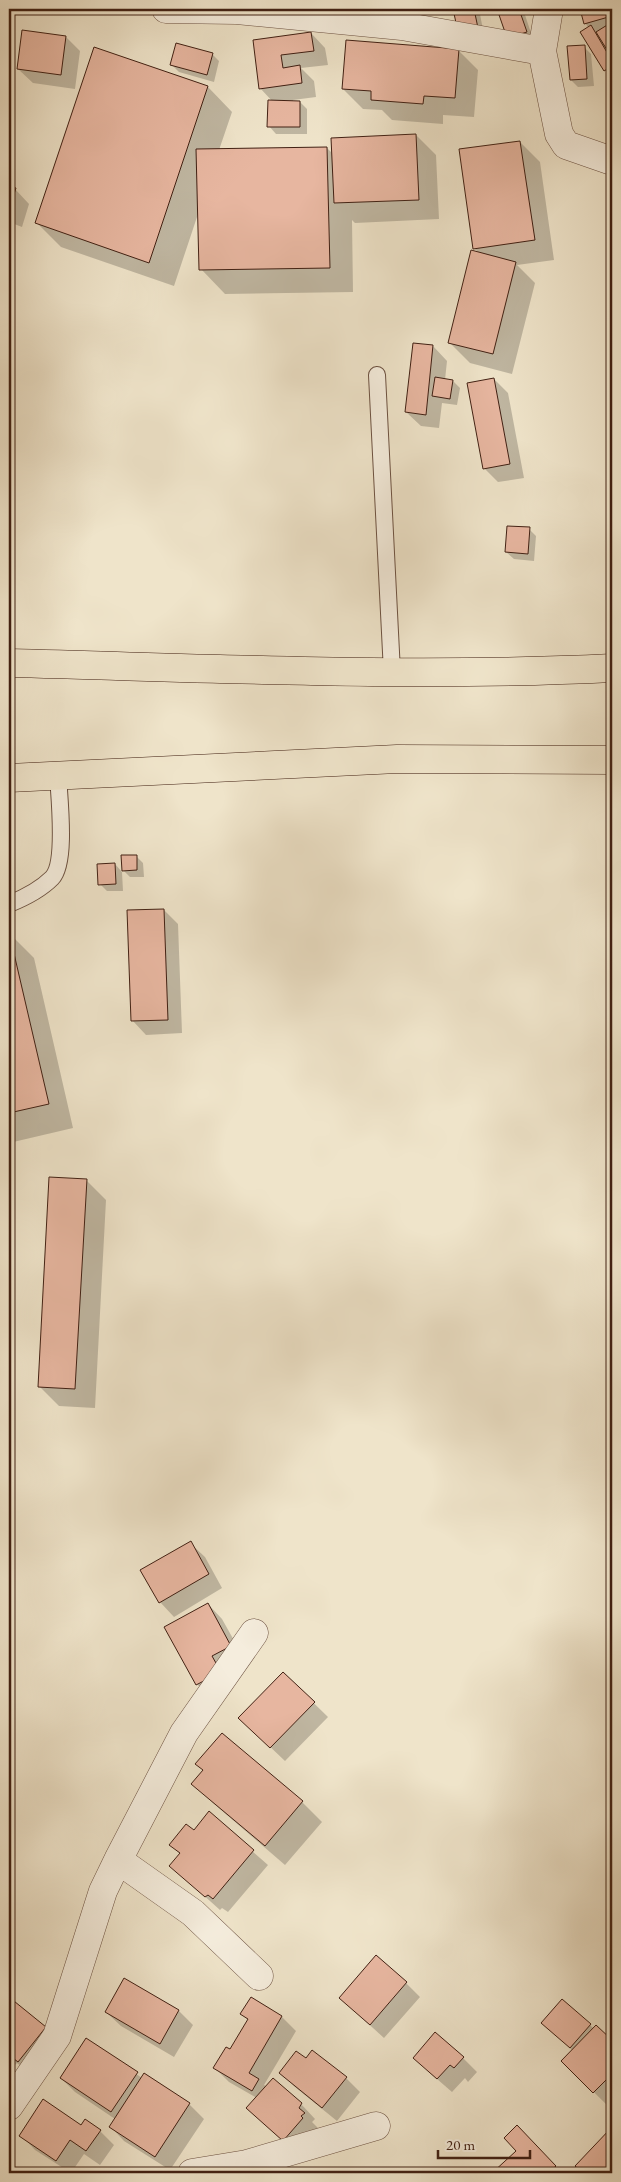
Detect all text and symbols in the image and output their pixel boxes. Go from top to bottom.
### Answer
scale bar [438,2127,531,2159]
text: 20 m [446,2135,475,2154]

